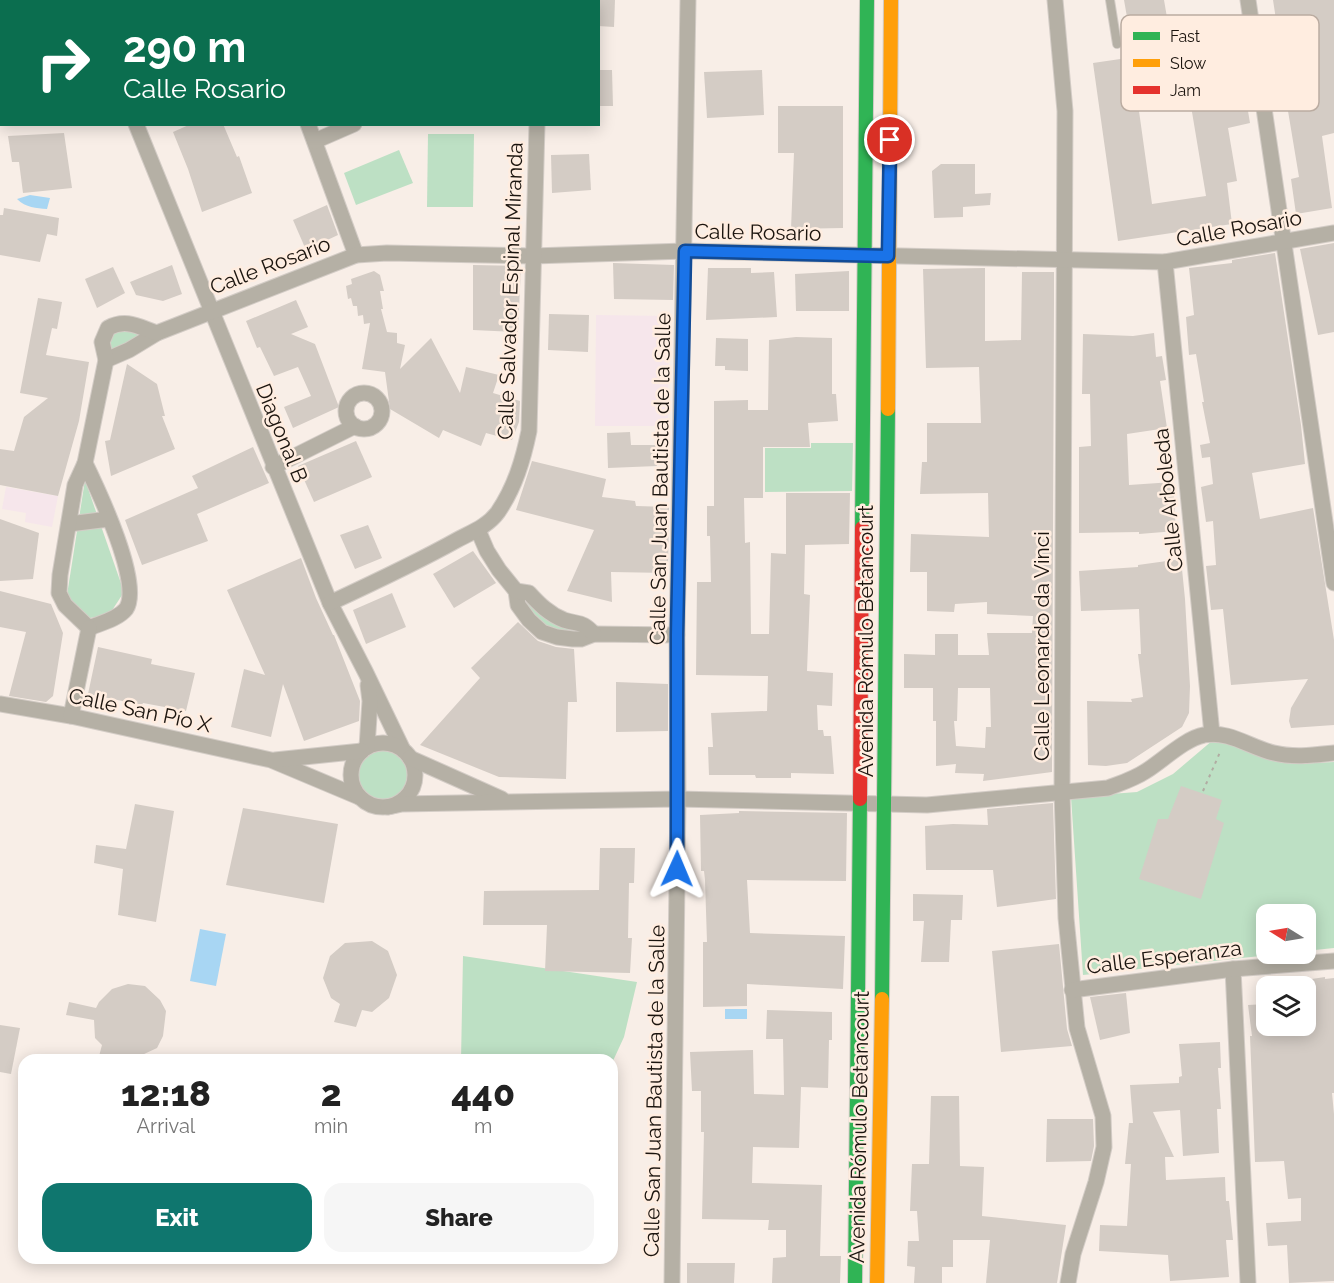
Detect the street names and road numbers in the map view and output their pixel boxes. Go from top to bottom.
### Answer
street label: Calle Salvador Espinal Miranda [492,142,528,440]
street label: Calle Rosario [1174,205,1304,251]
street label: Calle Rosario [694,218,822,246]
street label: Calle Rosario [206,231,334,299]
street label: Calle San Juan Bautista de la Salle [645,313,675,645]
street label: Diagonal B [251,380,313,486]
street label: Calle Arboleda [1148,427,1188,573]
street label: Avenida Rómulo Betancourt [853,505,878,777]
street label: Calle Leonardo da Vinci [1029,531,1054,761]
street label: Calle San Pío X [66,683,214,737]
street label: Calle San Juan Bautista de la Salle [639,925,669,1257]
street label: Calle Esperanza [1085,935,1243,979]
street label: Avenida Rómulo Betancourt [844,991,874,1263]

